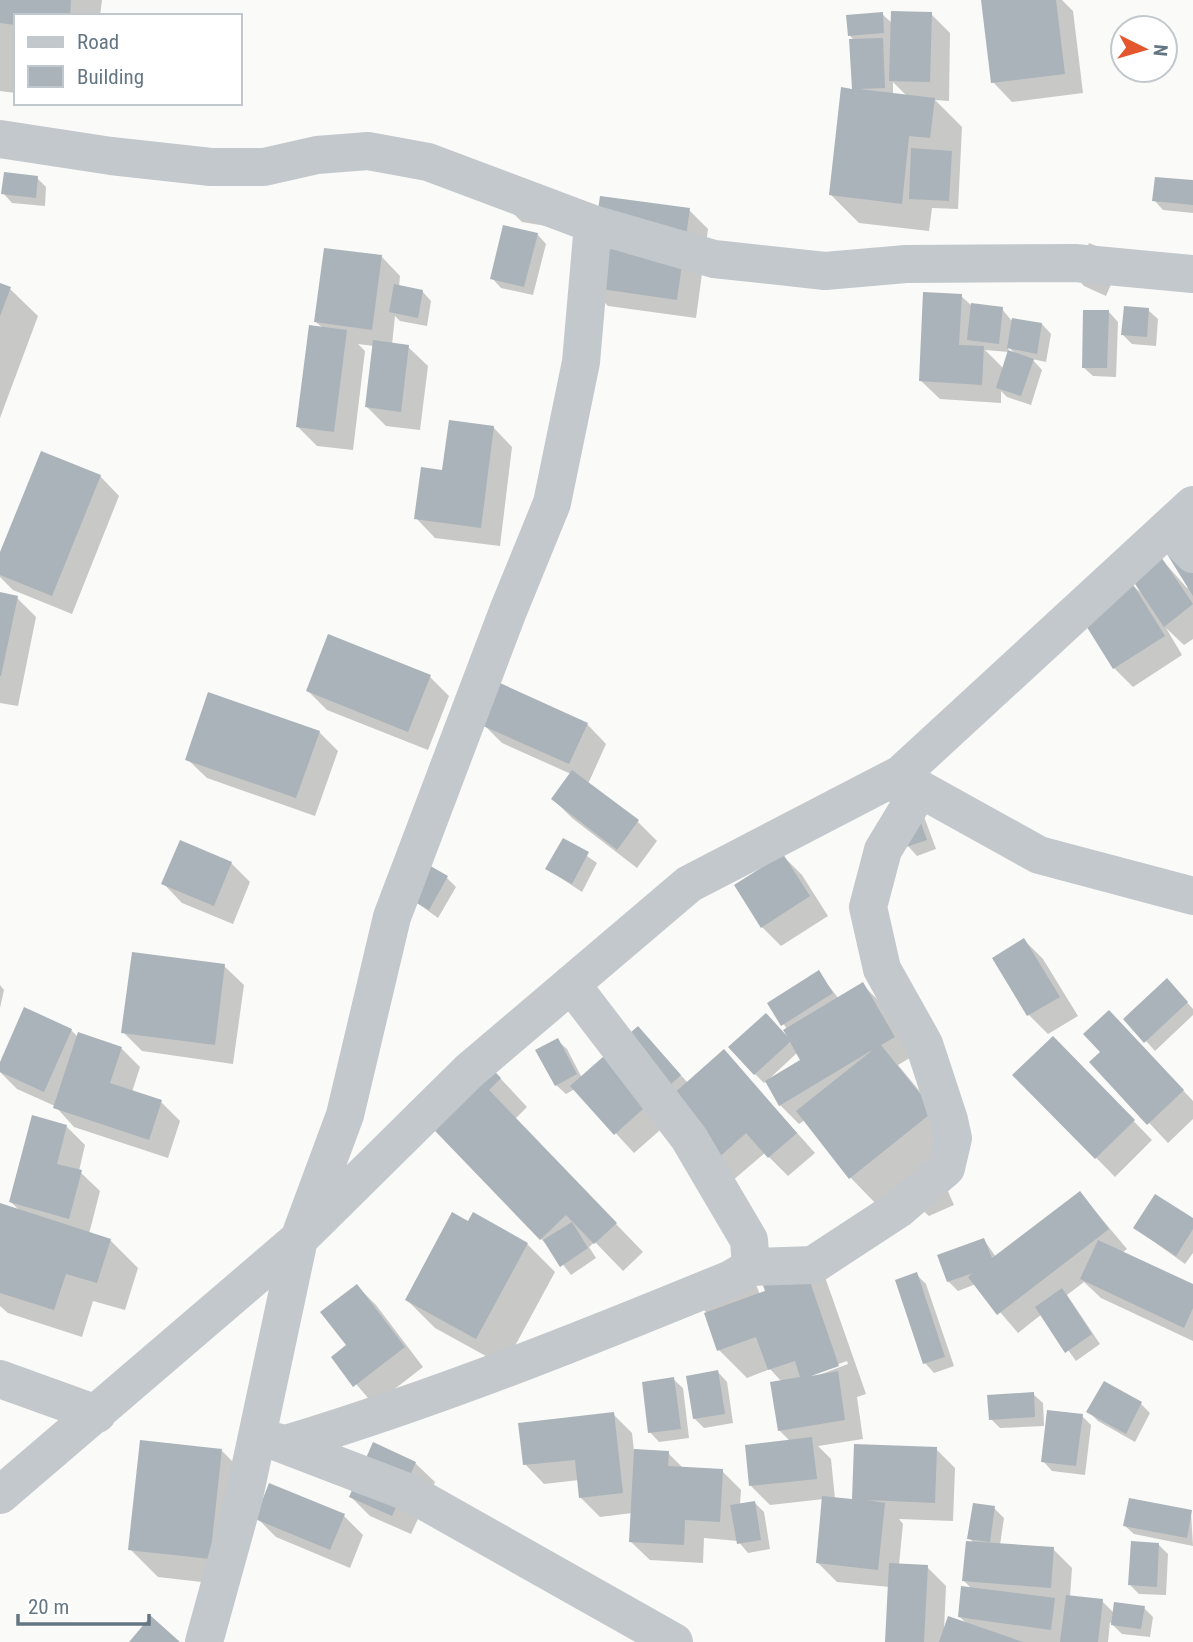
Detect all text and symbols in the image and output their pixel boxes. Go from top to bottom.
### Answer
legend [14,14,242,105]
north arrow [1109,14,1179,84]
text: Road [77,30,119,54]
text: N [1148,44,1172,57]
text: Building [77,65,144,89]
scale bar [18,1582,149,1626]
text: 20 m [28,1595,69,1619]

